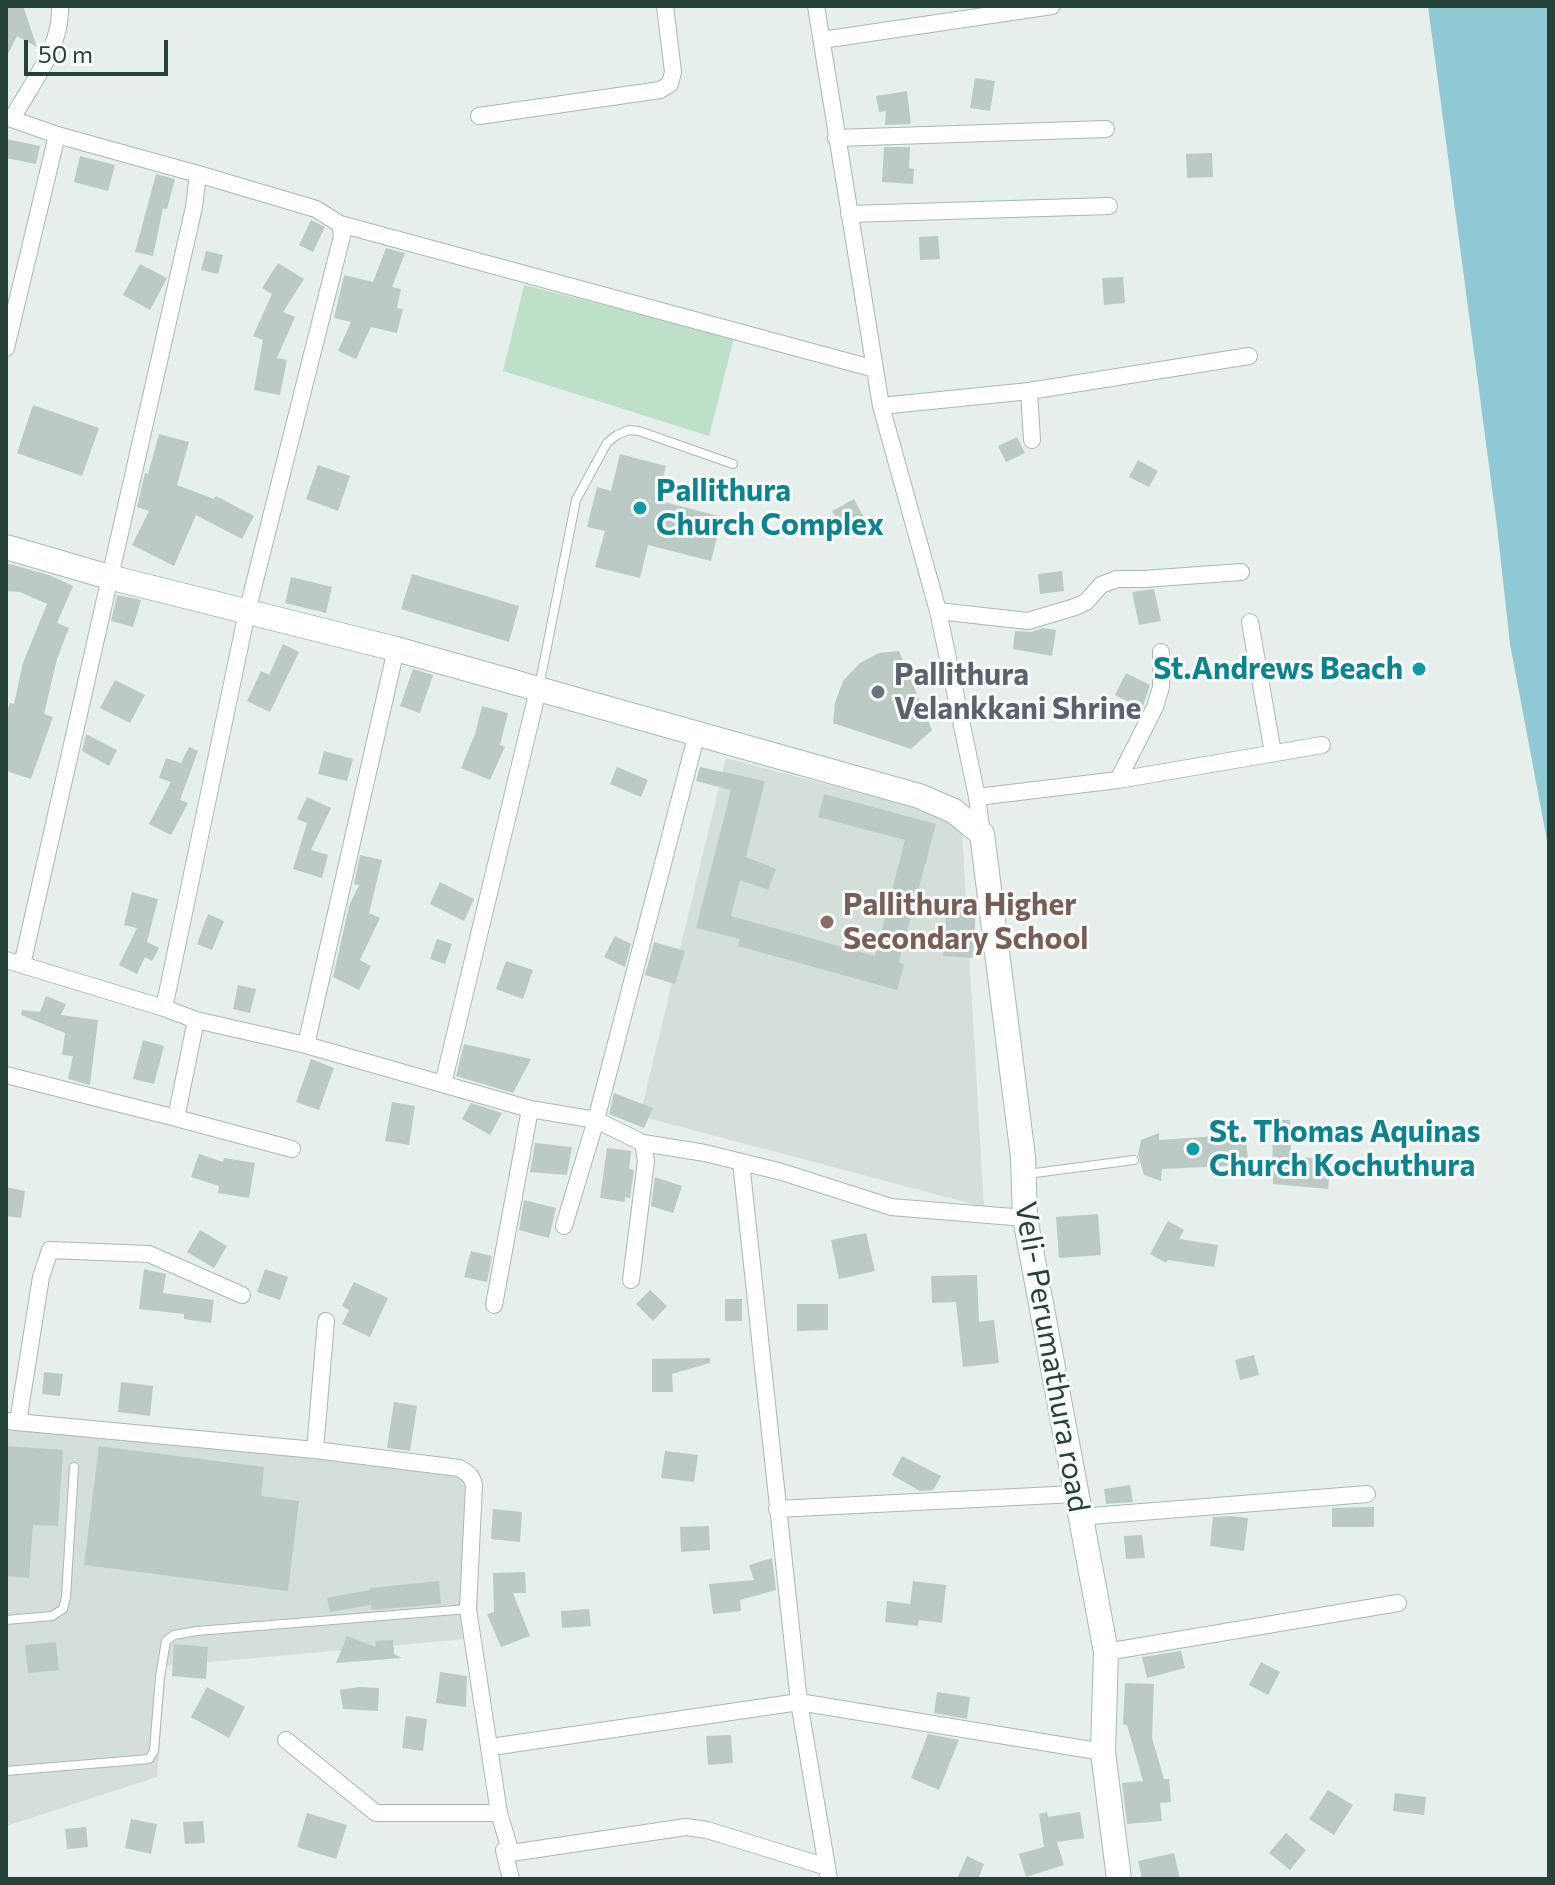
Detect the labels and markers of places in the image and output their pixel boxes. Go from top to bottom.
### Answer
place label: Pallithura Church Complex [656,473,884,544]
marker: Pallithura Church Complex [631,499,649,517]
place label: St.Andrews Beach [1153,651,1403,687]
place label: Pallithura Velankkani Shrine [894,657,1141,728]
marker: St.Andrews Beach [1410,660,1428,678]
marker: Pallithura Velankkani Shrine [869,683,887,701]
place label: Pallithura Higher Secondary School [843,887,1088,958]
marker: Pallithura Higher Secondary School [818,913,836,931]
place label: St. Thomas Aquinas Church Kochuthura [1209,1114,1480,1184]
marker: St. Thomas Aquinas Church Kochuthura [1184,1140,1202,1158]

